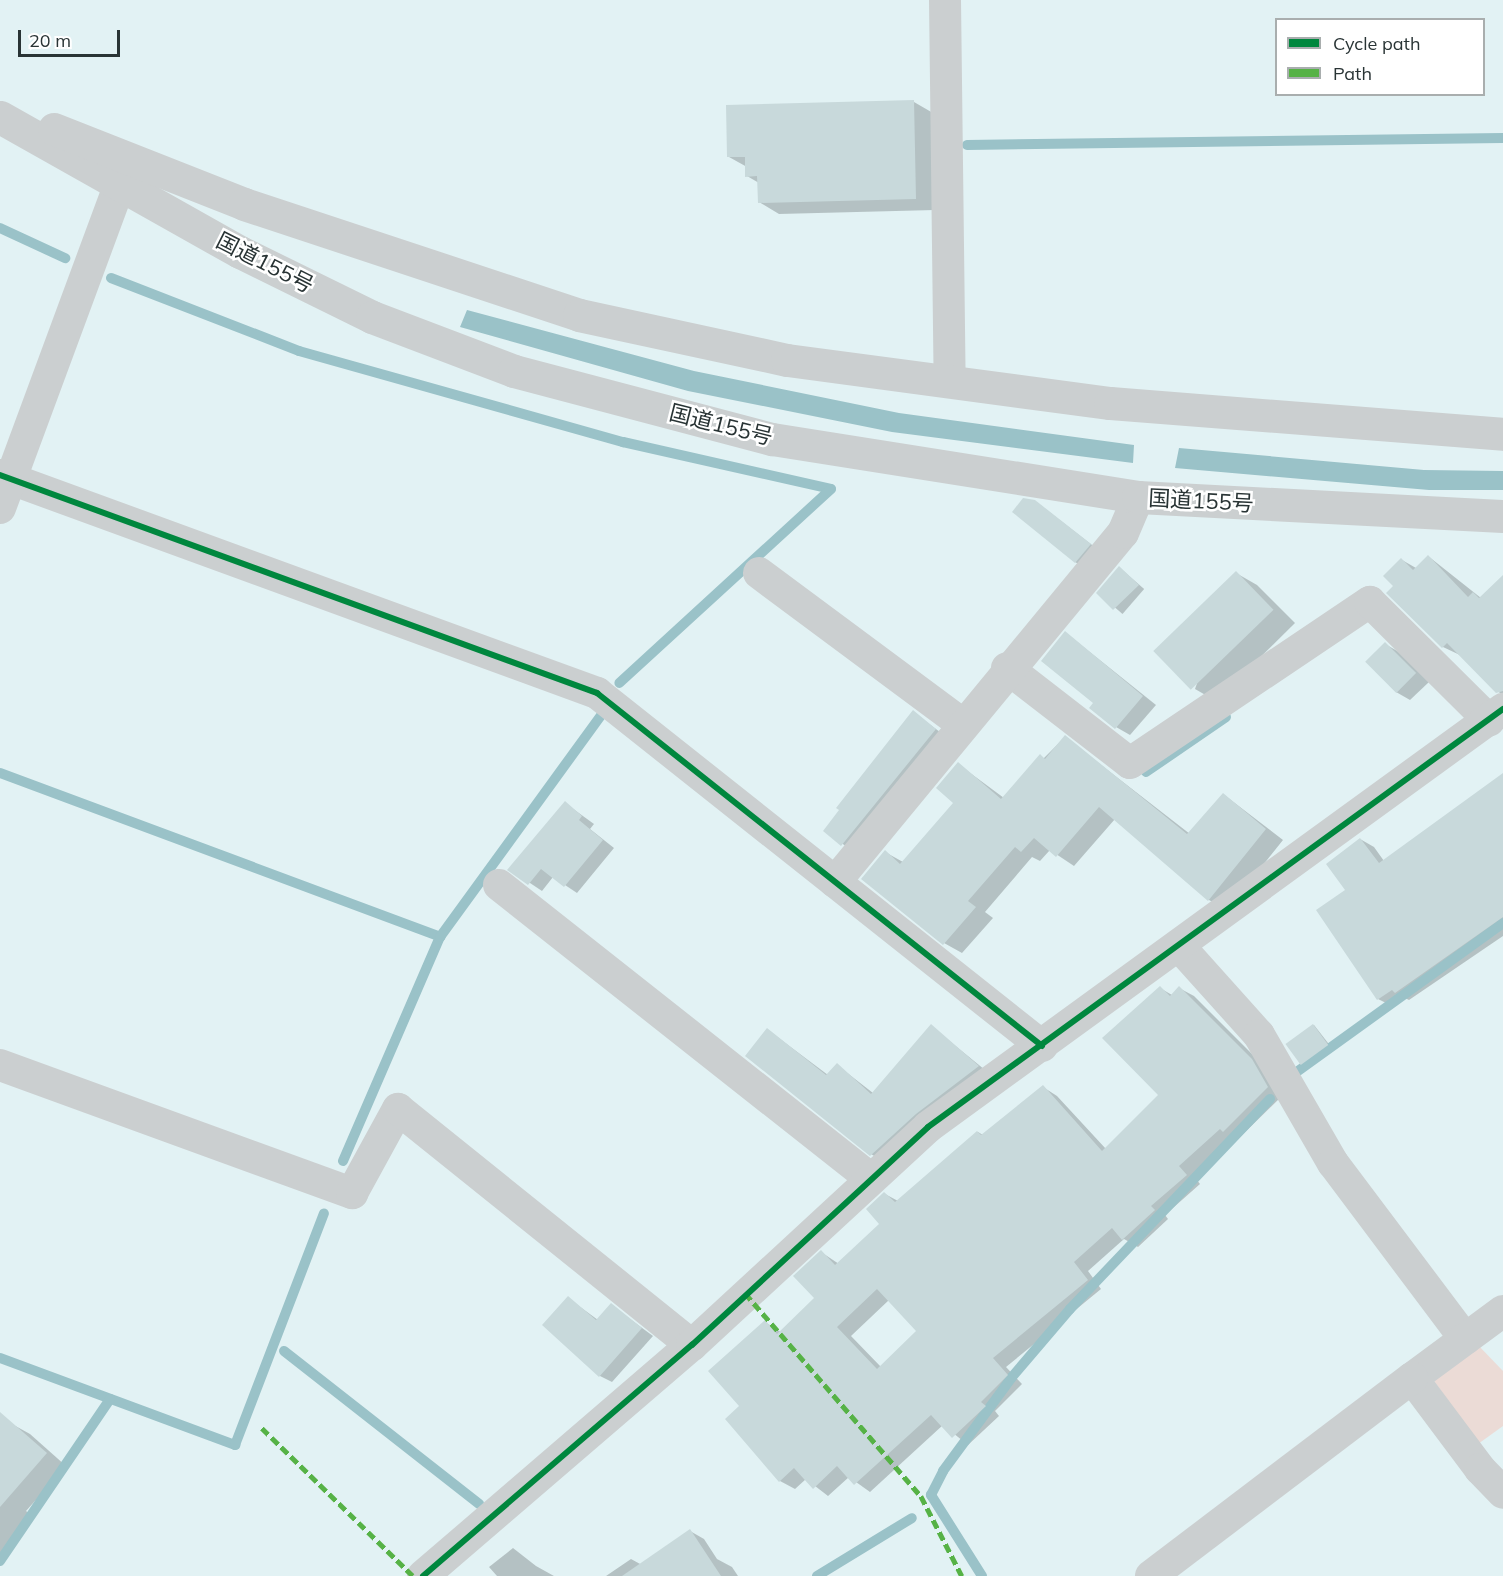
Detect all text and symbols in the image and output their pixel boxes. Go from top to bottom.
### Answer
scale bar [21,18,123,56]
legend [1275,18,1485,96]
text: 20 m [29,29,71,52]
text: Cycle path [1333,32,1420,55]
text: Path [1333,62,1372,85]
street label: 国道155号 [212,227,318,299]
street label: 国道155号 [667,399,775,451]
street label: 国道155号 [1148,485,1254,517]

